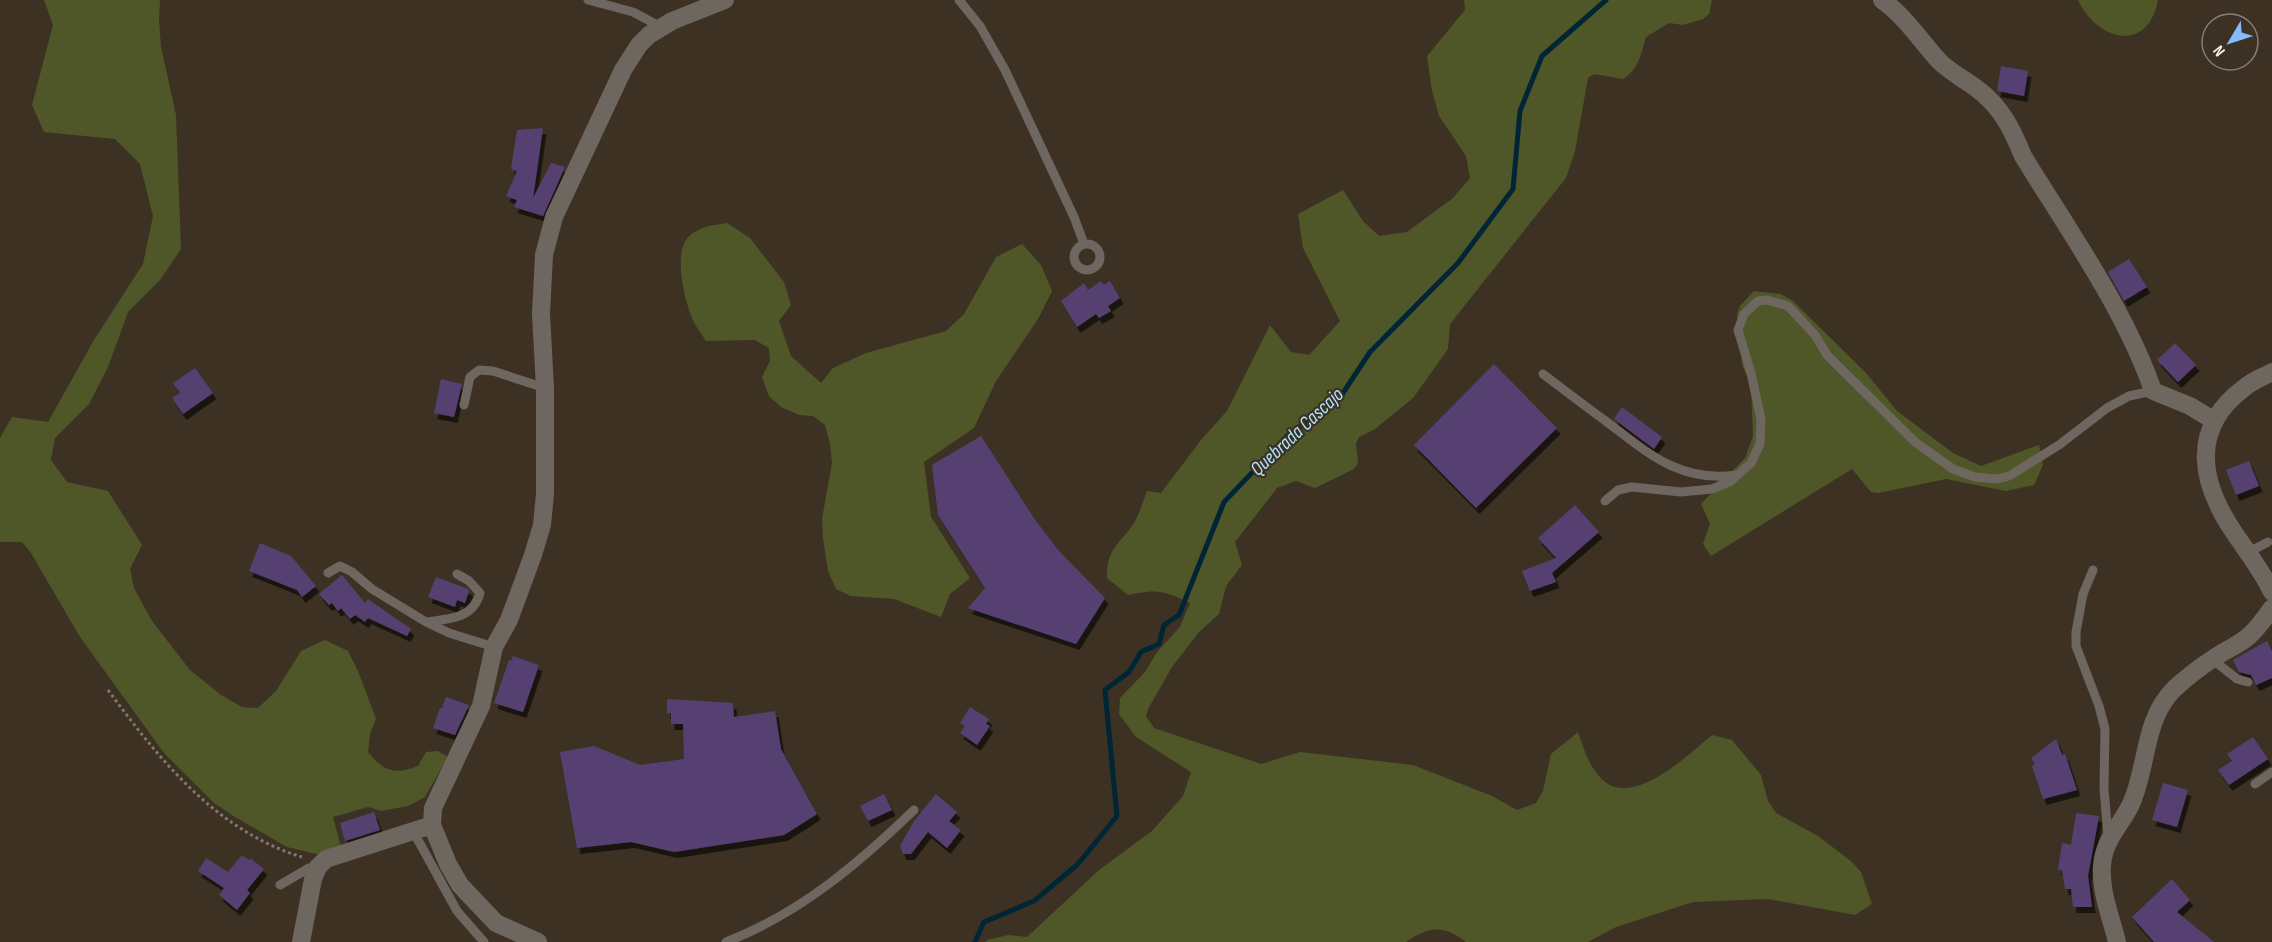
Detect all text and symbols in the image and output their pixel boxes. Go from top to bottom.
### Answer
north arrow [2200,12,2260,72]
text: N [2209,41,2230,60]
water label: Quebrada Cascajo [1245,383,1349,481]

